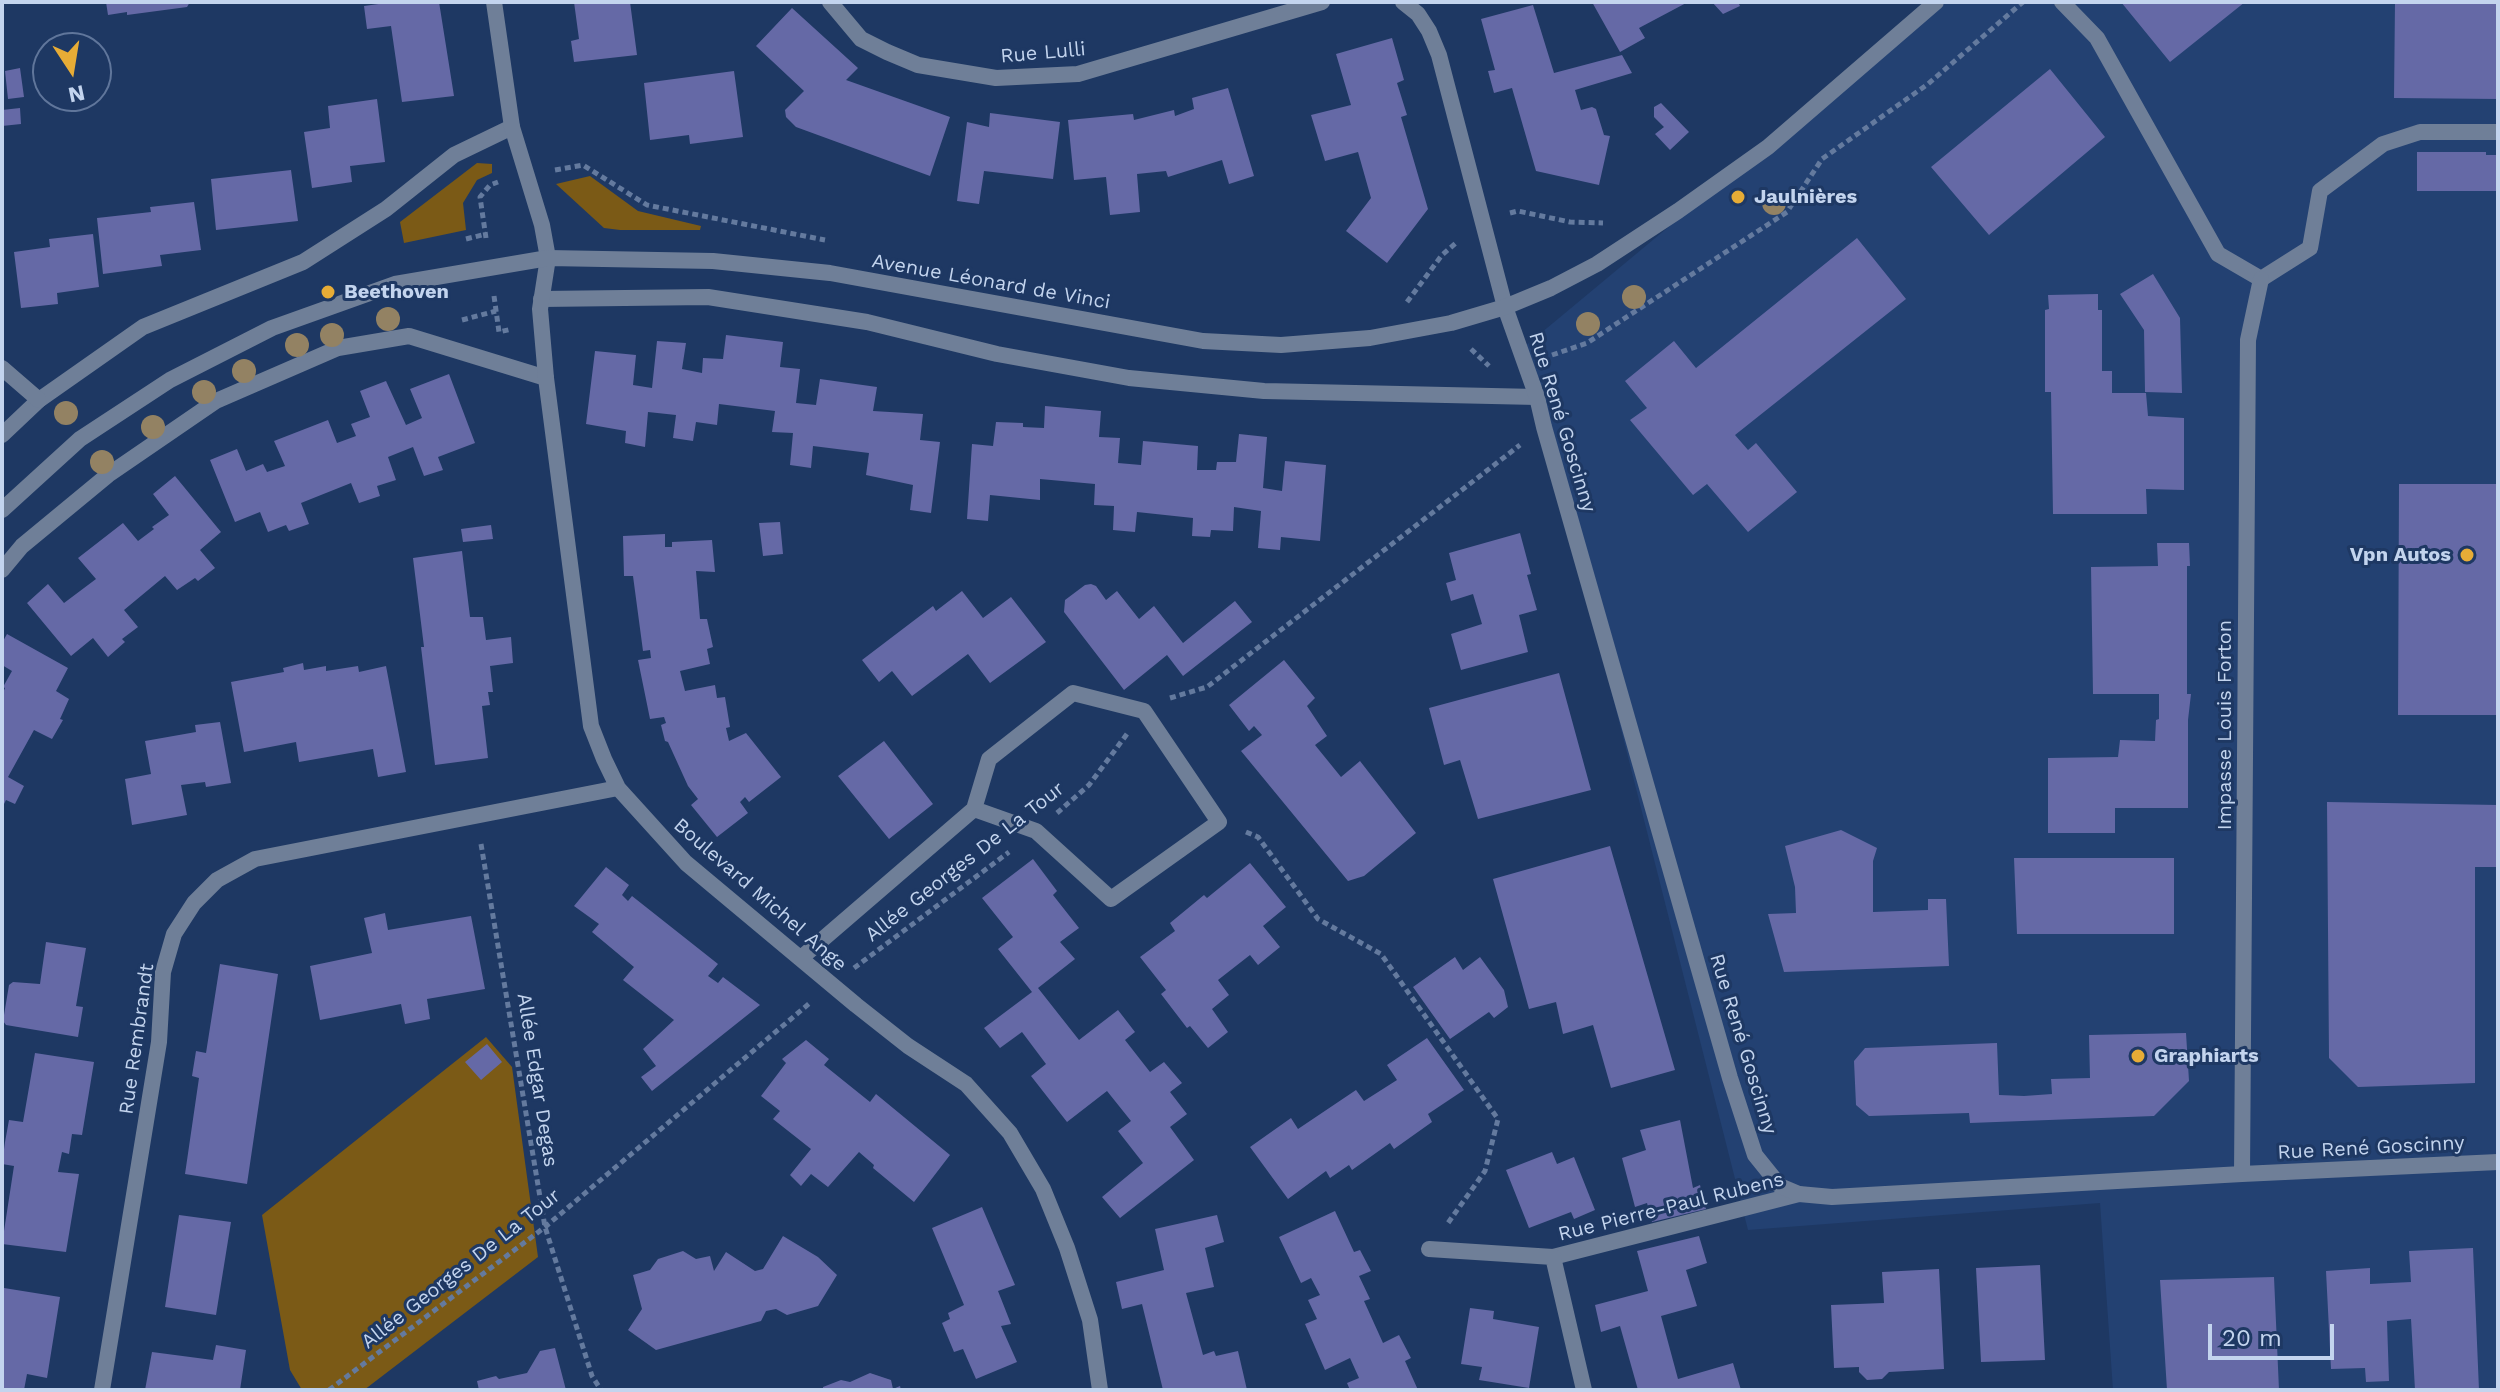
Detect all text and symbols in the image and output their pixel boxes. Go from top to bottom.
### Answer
north arrow [32,32,112,112]
street label: Rue Lulli [999,37,1087,69]
text: N [66,80,87,108]
place label: Jaulnières [1754,185,1857,209]
marker: Jaulnières [1729,188,1747,206]
street label: Avenue Léonard de Vinci [870,249,1112,315]
place label: Beethoven [344,280,449,304]
marker: Beethoven [319,283,337,301]
street label: Rue René Goscinny [1523,329,1601,515]
place label: Vpn Autos [2350,543,2451,567]
marker: Vpn Autos [2458,546,2476,564]
street label: Impasse Louis Forton [2213,620,2237,830]
street label: Allée Georges De La Tour [861,777,1069,947]
street label: Boulevard Michel Ange [668,813,852,977]
street label: Rue René Goscinny [1704,951,1782,1137]
street label: Rue Rembrandt [115,962,159,1116]
street label: Allée Edgar Degas [511,991,563,1169]
place label: Graphiarts [2154,1044,2259,1068]
marker: Graphiarts [2129,1047,2147,1065]
street label: Rue René Goscinny [2277,1131,2465,1165]
street label: Rue Pierre-Paul Rubens [1556,1167,1786,1247]
street label: Allée Georges De La Tour [357,1184,565,1354]
scale bar [2212,1308,2338,1358]
text: 20 m [2222,1324,2282,1352]

